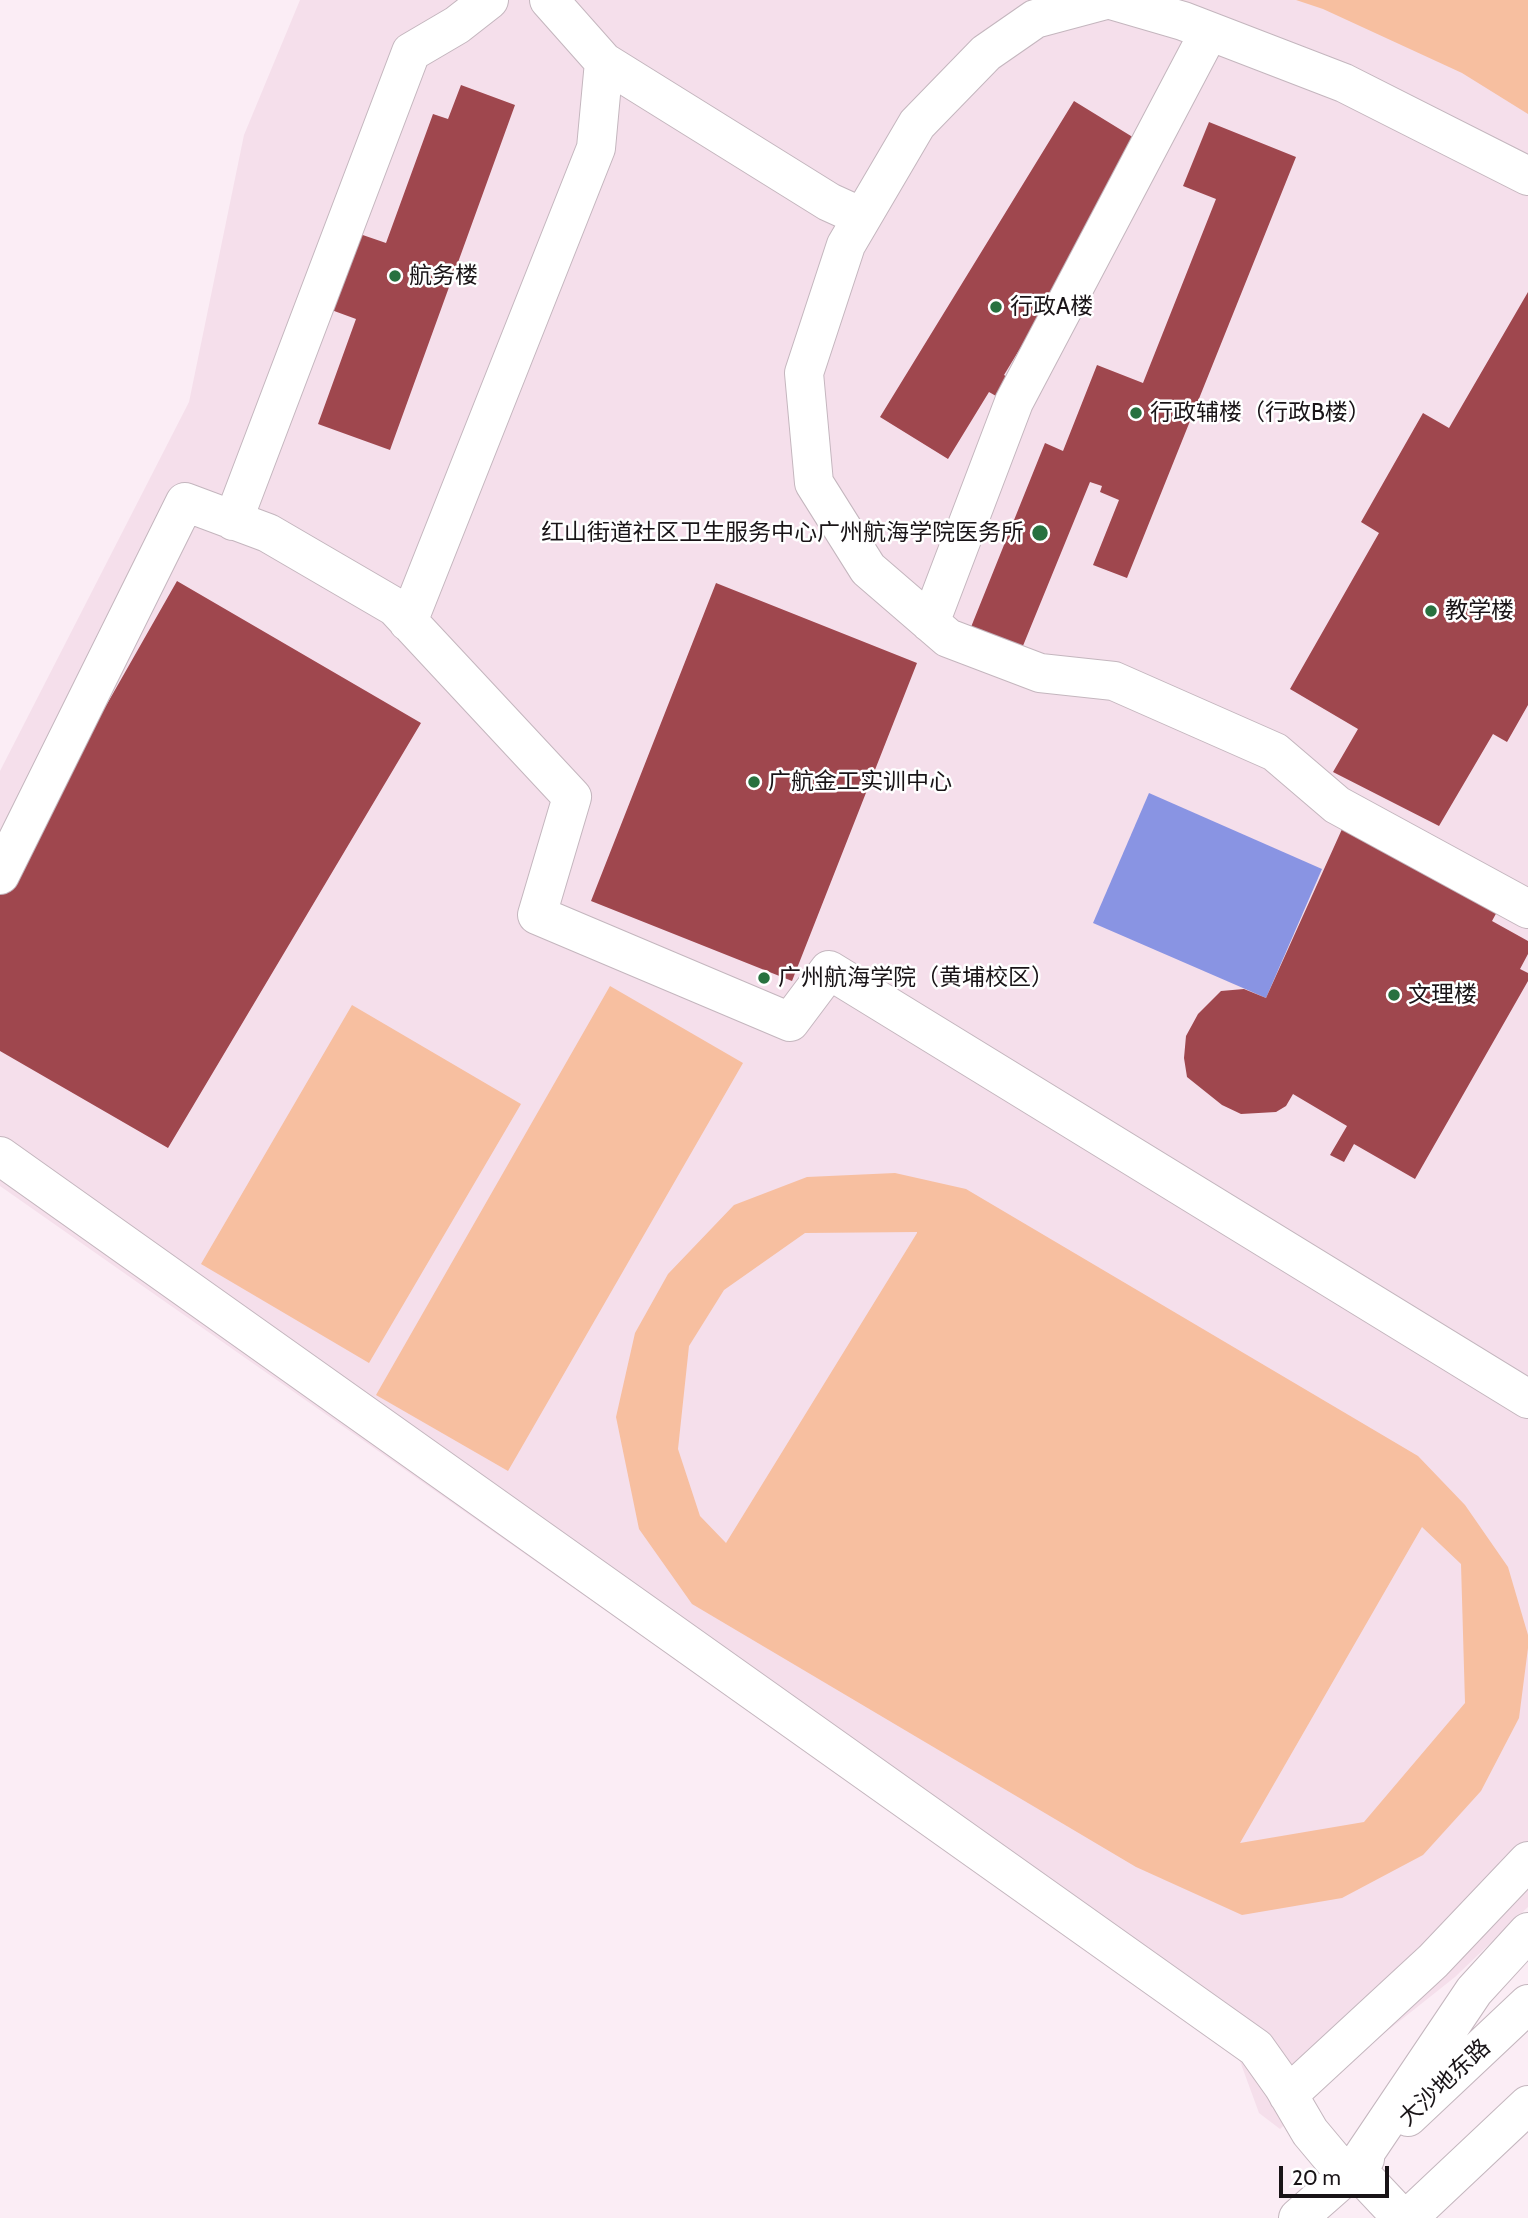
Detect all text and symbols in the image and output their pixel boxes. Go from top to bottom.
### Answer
place label: 航务楼 [409,262,478,290]
marker: 航务楼 [387,268,403,284]
place label: 行政A楼 [1010,293,1093,321]
marker: 行政A楼 [988,299,1004,315]
place label: 行政辅楼（行政B楼） [1150,399,1371,427]
marker: 行政辅楼（行政B楼） [1128,405,1144,421]
place label: 红山街道社区卫生服务中心广州航海学院医务所 [541,519,1024,547]
marker: 红山街道社区卫生服务中心广州航海学院医务所 [1030,523,1050,543]
place label: 教学楼 [1445,597,1514,625]
marker: 教学楼 [1423,603,1439,619]
place label: 广航金工实训中心 [768,768,952,796]
marker: 广航金工实训中心 [746,774,762,790]
place label: 广州航海学院（黄埔校区） [778,964,1054,992]
marker: 广州航海学院（黄埔校区） [756,970,772,986]
place label: 文理楼 [1408,981,1477,1009]
marker: 文理楼 [1386,987,1402,1003]
street label: 大沙地东路 [1394,2034,1496,2132]
scale bar [1283,2152,1393,2196]
text: 20 m [1292,2165,1341,2190]

